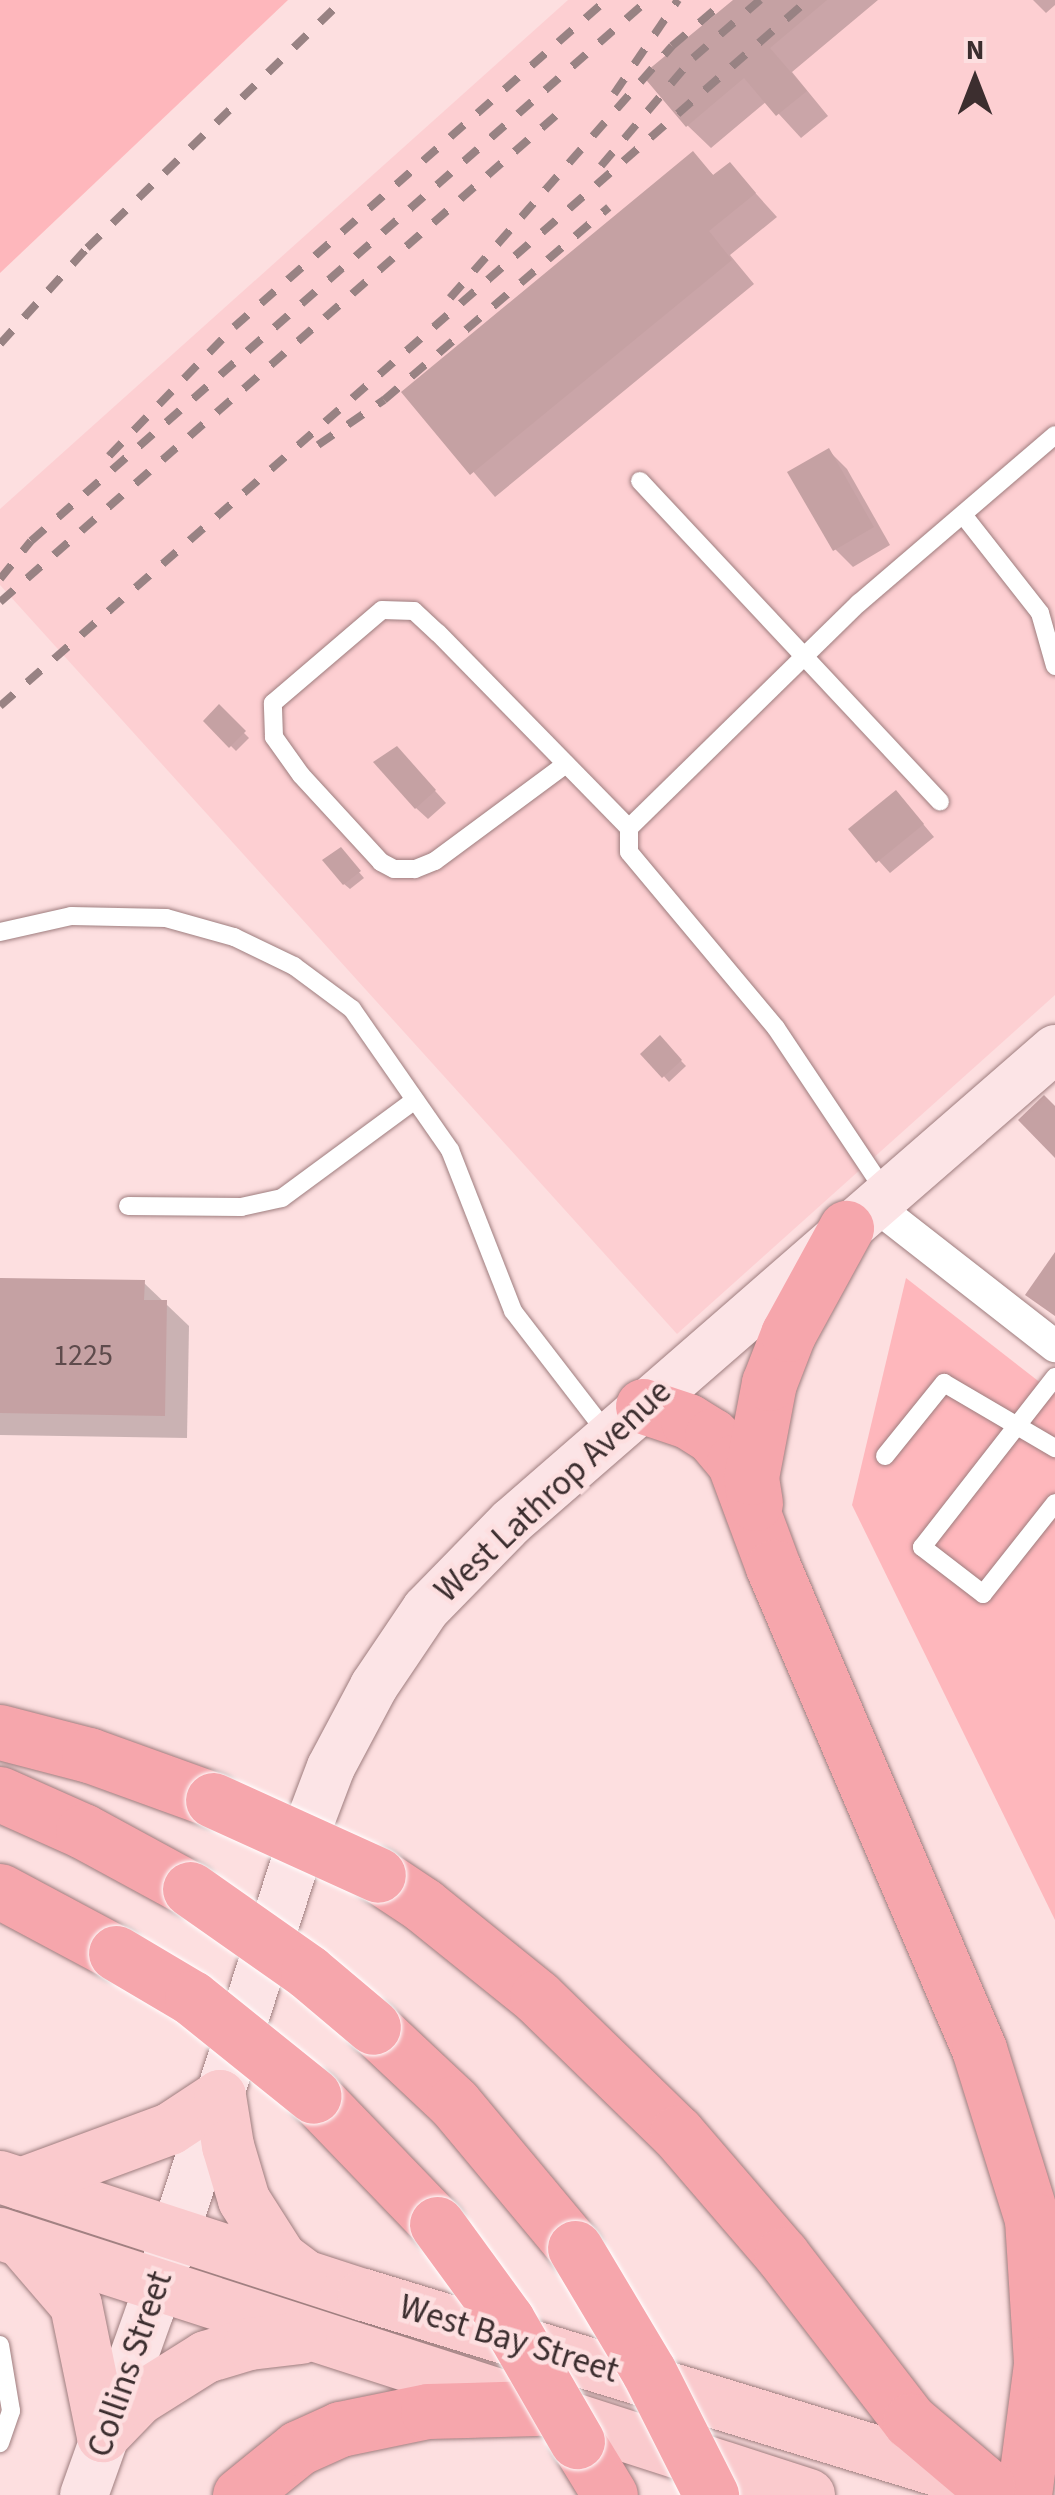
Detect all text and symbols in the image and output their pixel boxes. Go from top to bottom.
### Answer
north arrow [925,30,1025,130]
text: N [966,30,984,70]
house number: 1225 [53,1338,113,1374]
street label: West Lathrop Avenue [426,1371,680,1611]
street label: Collins Street [79,2265,181,2463]
street label: West Bay Street [394,2286,624,2392]

